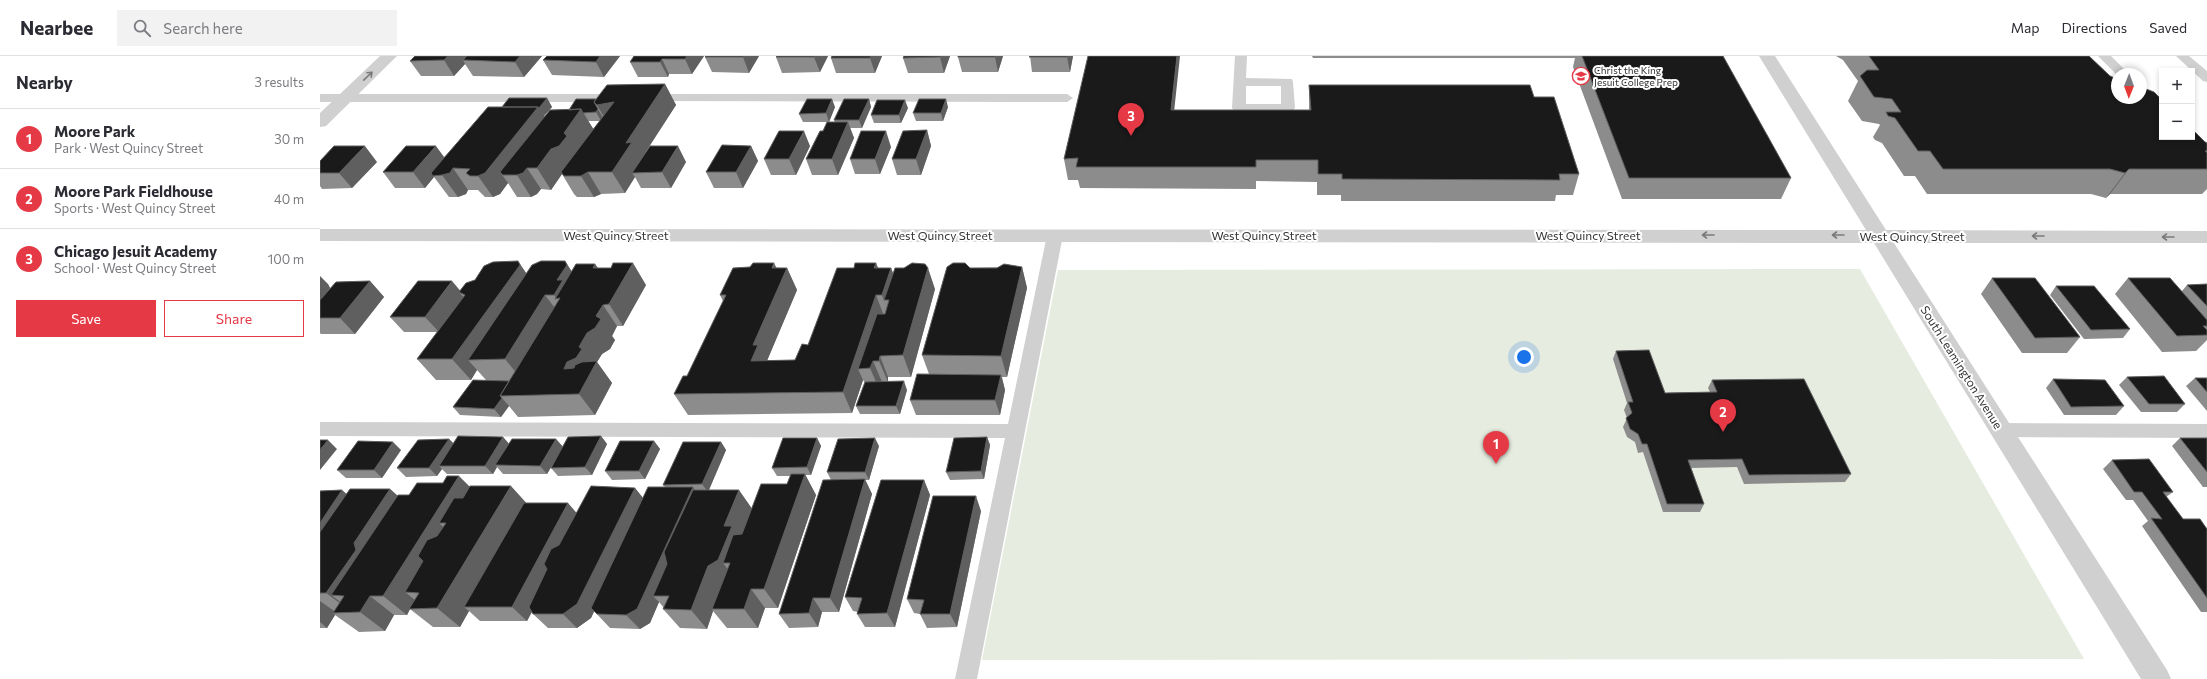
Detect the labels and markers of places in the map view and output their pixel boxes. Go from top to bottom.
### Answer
place label: Christ the King Jesuit College Prep [1594,64,1678,88]
school or university icon: Christ the King Jesuit College Prep [1571,66,1591,86]
pin: 3 [1118,103,1144,136]
pin: 2 [1710,399,1736,432]
pin: 1 [1483,431,1509,464]

